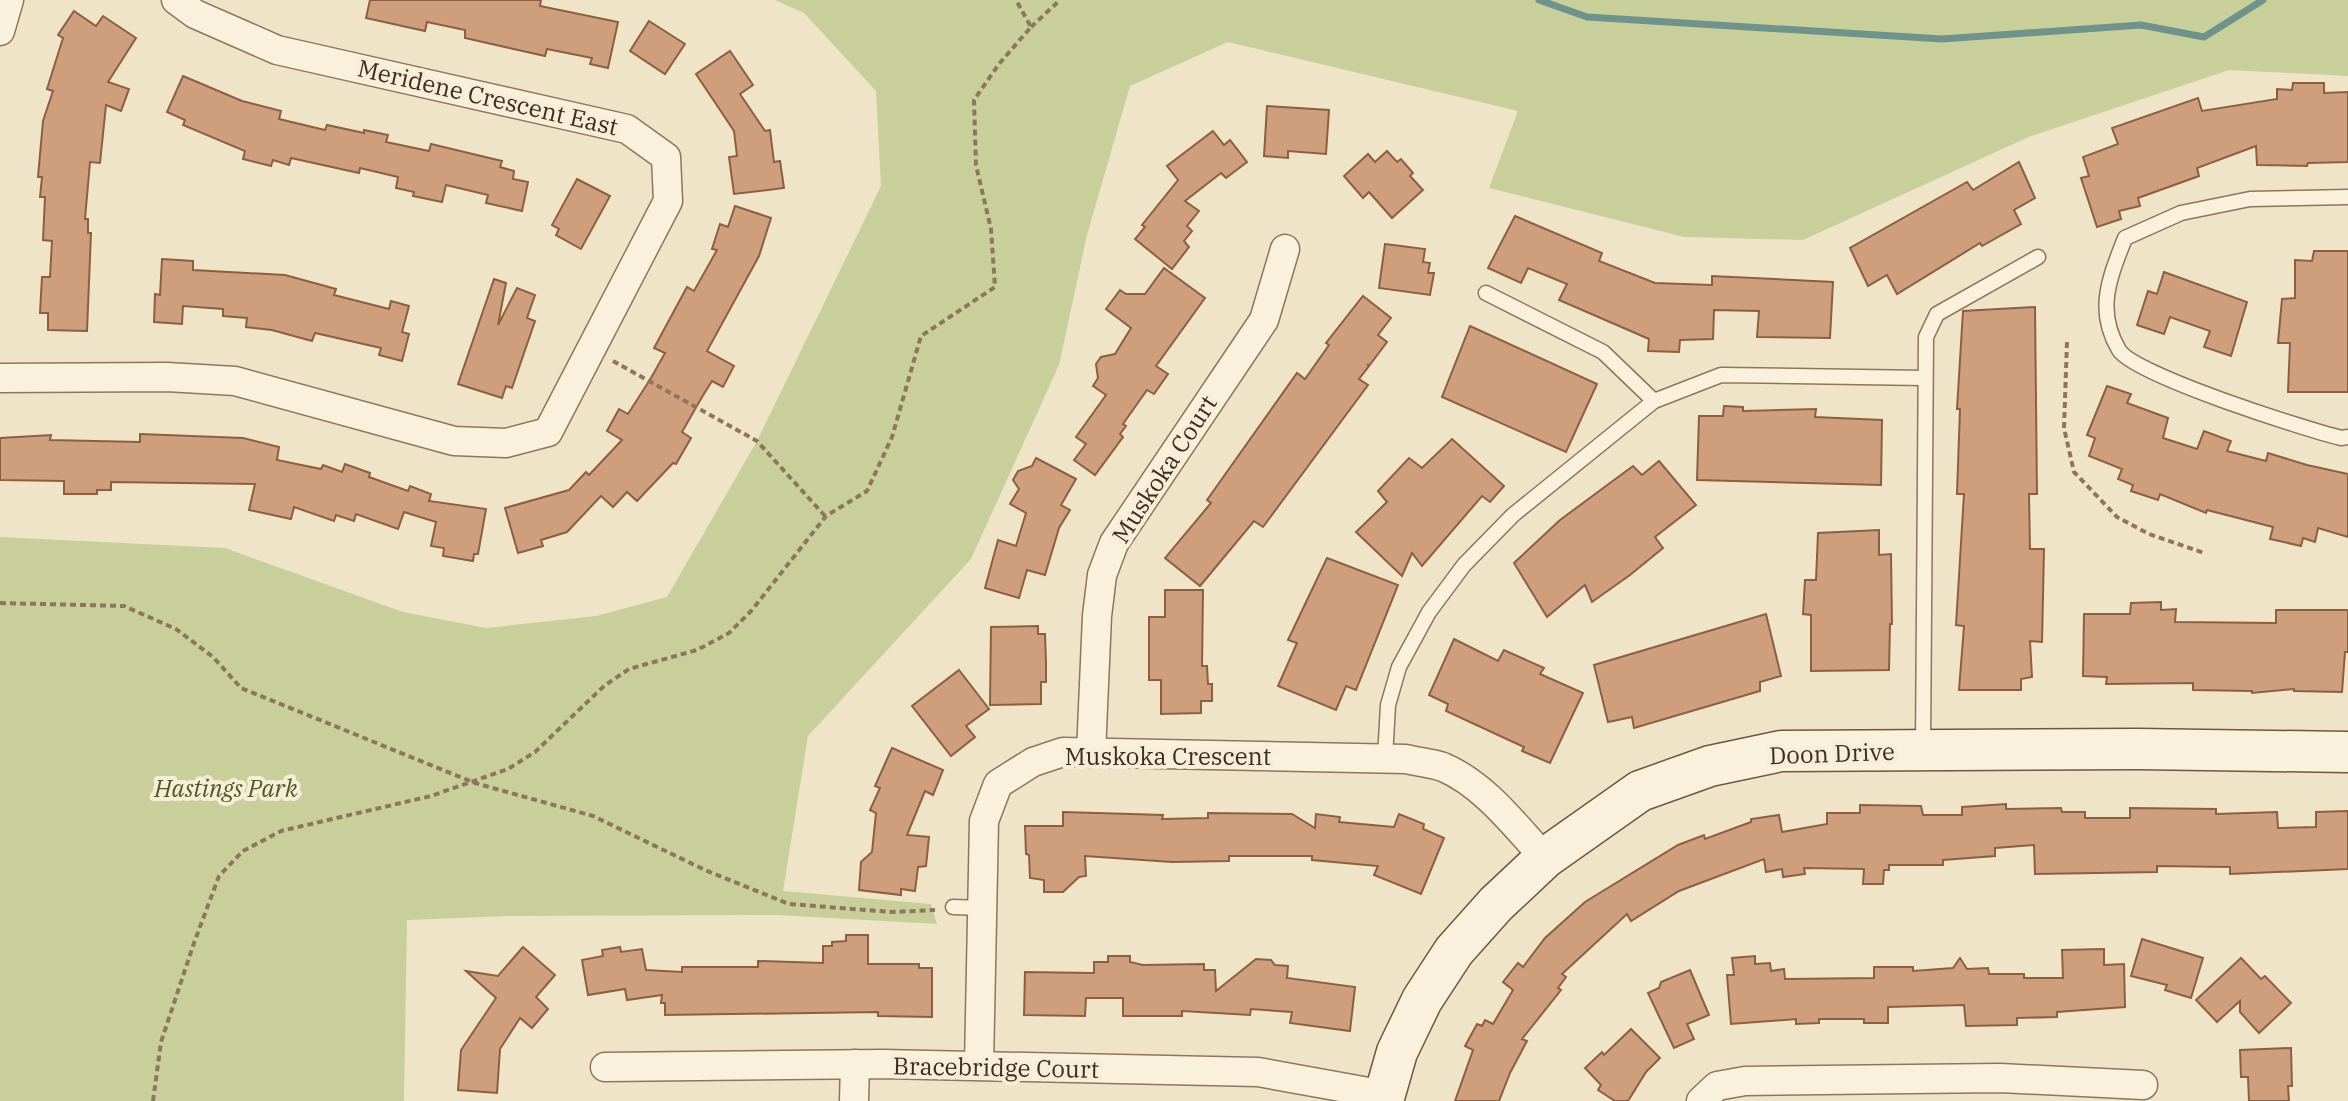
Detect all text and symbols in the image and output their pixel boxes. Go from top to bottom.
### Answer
street label: Meridene Crescent East [355,51,621,143]
street label: Muskoka Court [1104,389,1224,549]
street label: Doon Drive [1769,735,1895,771]
street label: Muskoka Crescent [1065,740,1271,772]
park label: Hastings Park [153,772,298,804]
street label: Bracebridge Court [893,1049,1099,1085]

